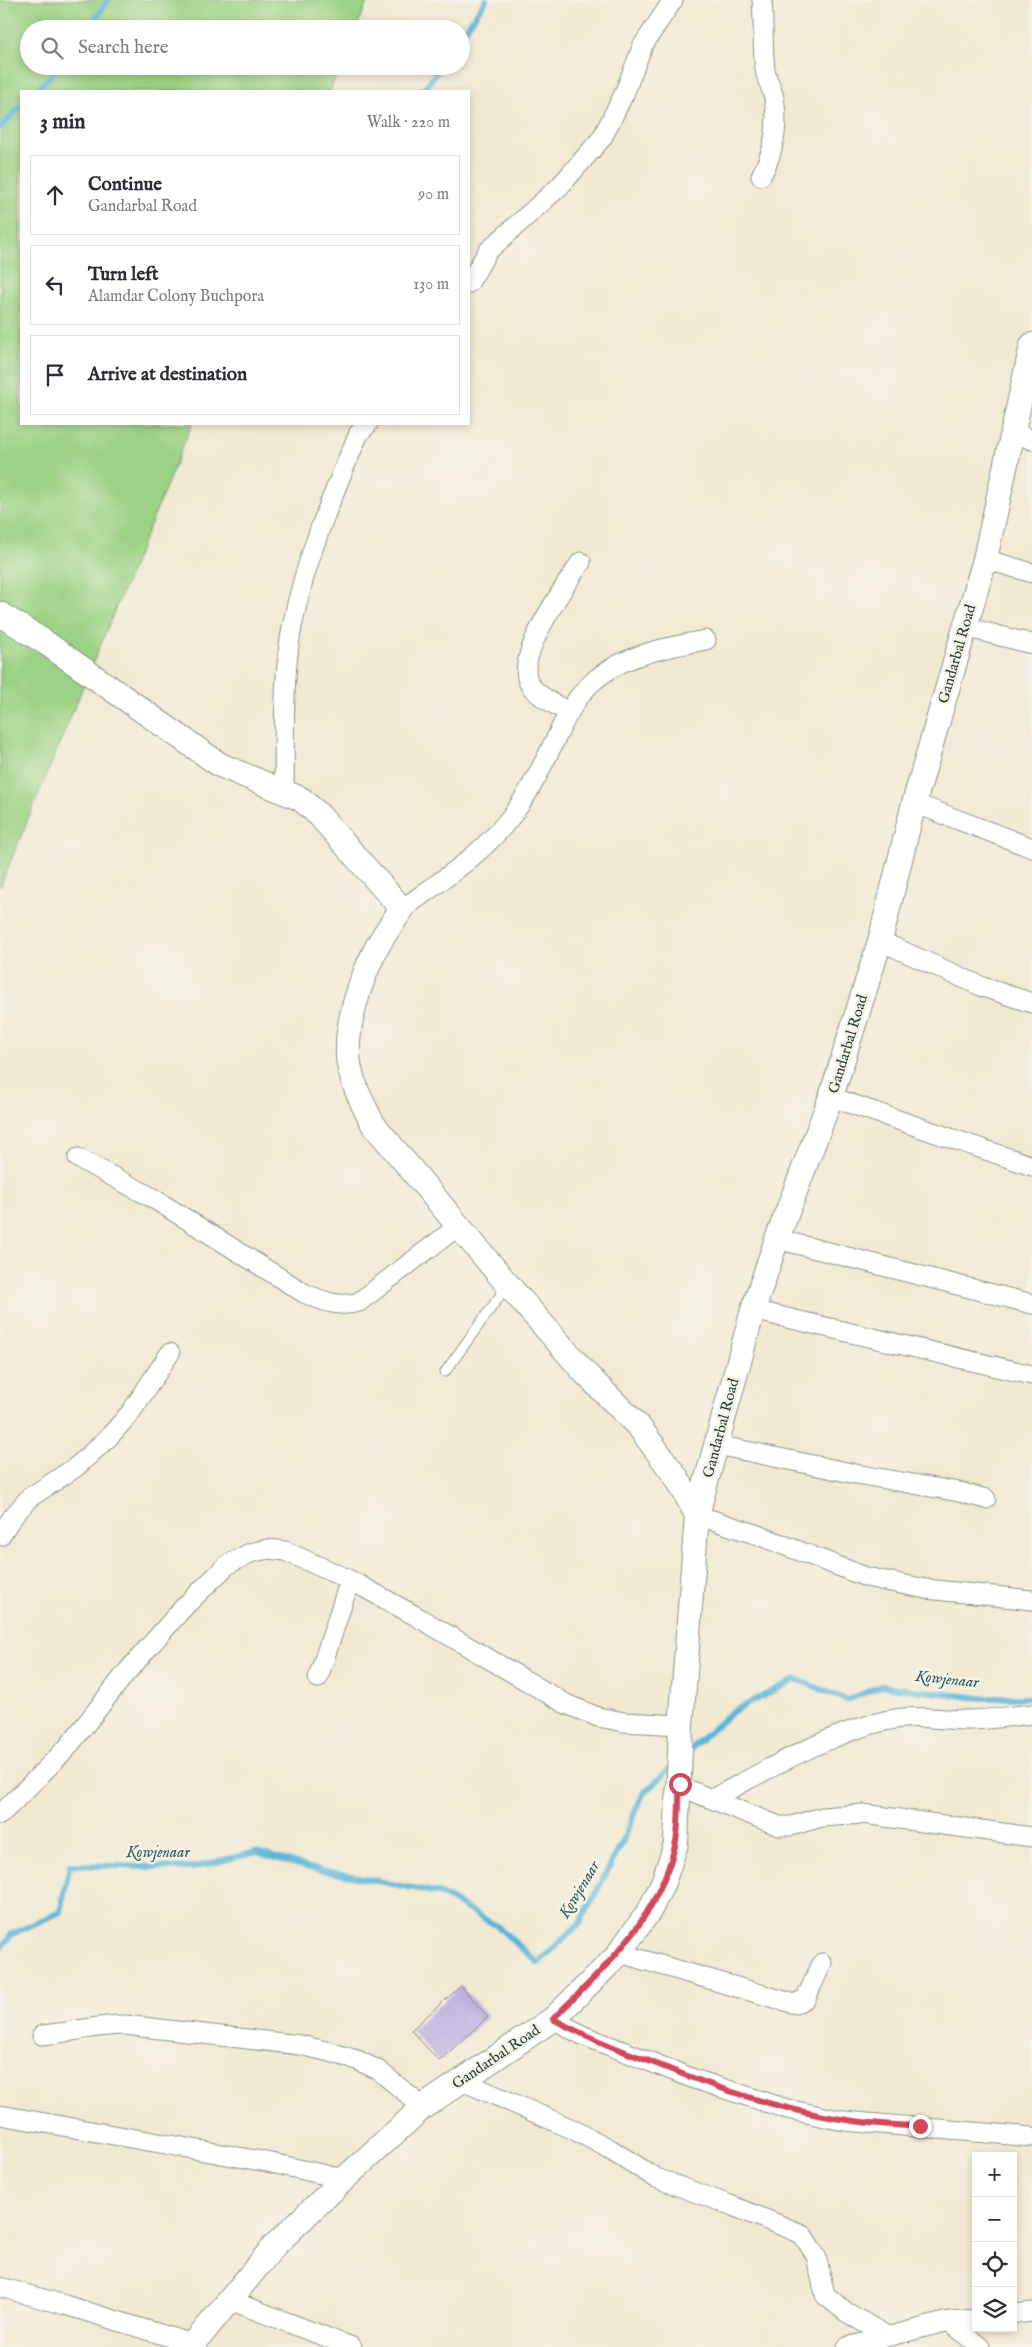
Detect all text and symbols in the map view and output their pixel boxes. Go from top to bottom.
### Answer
search box [20,20,470,75]
icon: search [38,34,66,62]
text: Search here [78,36,169,60]
text: 3 min [40,109,85,136]
text: Walk · 220 m [367,113,450,133]
text: Continue [88,173,162,197]
icon: ahead [41,181,69,209]
text: 90 m [418,185,449,205]
text: Gandarbal Road [88,197,197,217]
text: Turn left [88,263,159,287]
icon: left [41,271,69,299]
text: 130 m [413,275,449,295]
text: Alamdar Colony Buchpora [88,287,264,307]
icon: arrive [41,361,69,389]
text: Arrive at destination [88,363,247,387]
street label: Gandarbal Road [934,601,980,706]
street label: Gandarbal Road [824,991,872,1096]
street label: Gandarbal Road [699,1375,744,1480]
water label: Kowjenaar [913,1667,981,1693]
route start [669,1773,692,1796]
water label: Kowjenaar [125,1843,191,1863]
water label: Kowjenaar [555,1856,606,1923]
street label: Gandarbal Road [448,2020,544,2093]
route end [909,2115,932,2138]
map controls [972,2152,1017,2332]
button: + [972,2152,1017,2197]
button: − [972,2197,1017,2242]
button: locate [972,2242,1017,2287]
button: layers [972,2287,1017,2332]

